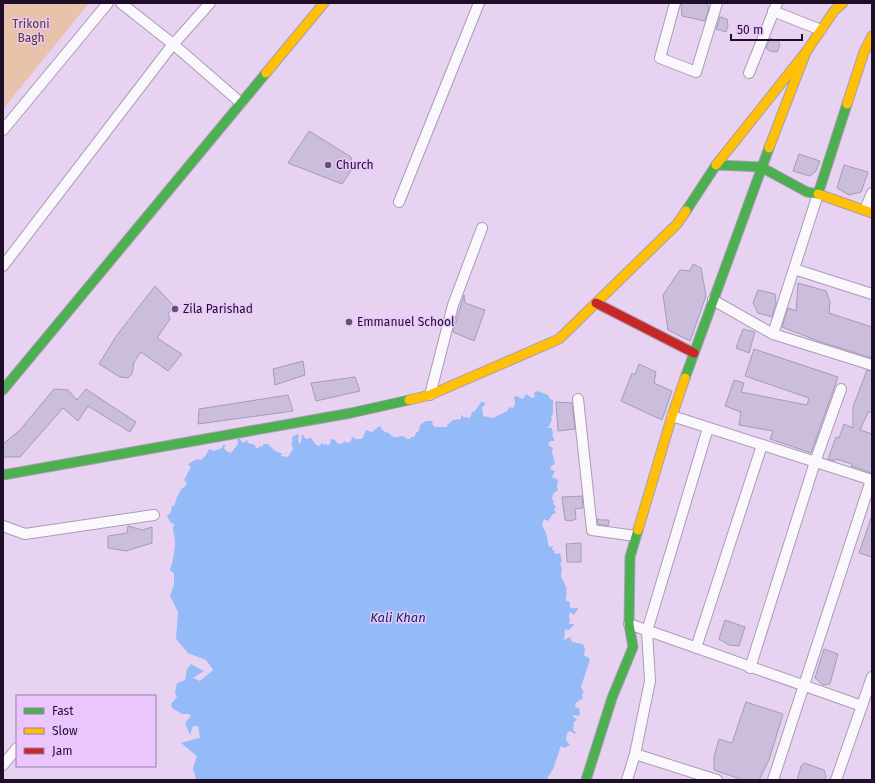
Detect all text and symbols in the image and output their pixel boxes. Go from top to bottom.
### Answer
scale bar [731,16,802,42]
park label: Trikoni Bagh [12,17,50,45]
text: 50 m [737,23,763,37]
place label: Church [336,158,374,172]
marker: Church [323,160,333,170]
place label: Zila Parishad [183,302,253,316]
marker: Zila Parishad [170,304,180,314]
place label: Emmanuel School [357,315,455,329]
marker: Emmanuel School [344,317,354,327]
water label: Kali Khan [370,610,426,625]
legend [16,695,156,767]
text: Fast [52,704,74,718]
text: Slow [52,724,78,738]
text: Jam [52,744,72,758]

